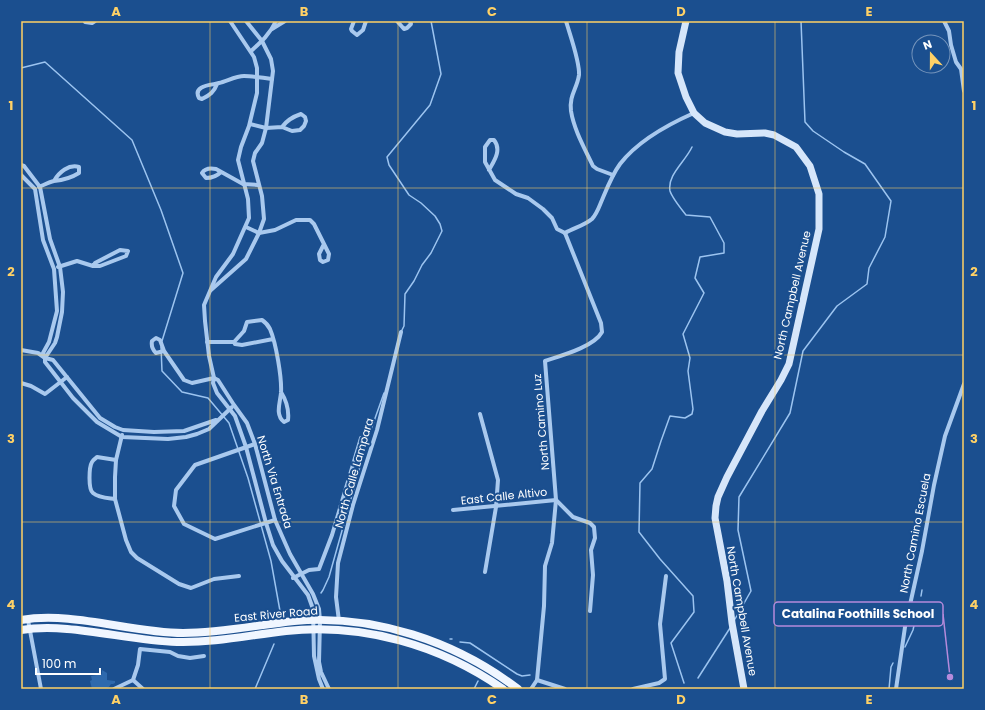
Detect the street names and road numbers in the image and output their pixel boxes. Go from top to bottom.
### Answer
street label: North Campbell Avenue [769,229,815,361]
street label: North Camino Luz [529,373,553,471]
street label: North Calle Lampara [331,416,377,530]
street label: North Via Entrada [253,434,297,530]
street label: North Camino Escuela [896,472,934,594]
street label: East Calle Altivo [460,484,548,508]
street label: North Campbell Avenue [723,545,761,677]
street label: East River Road [234,602,318,626]

